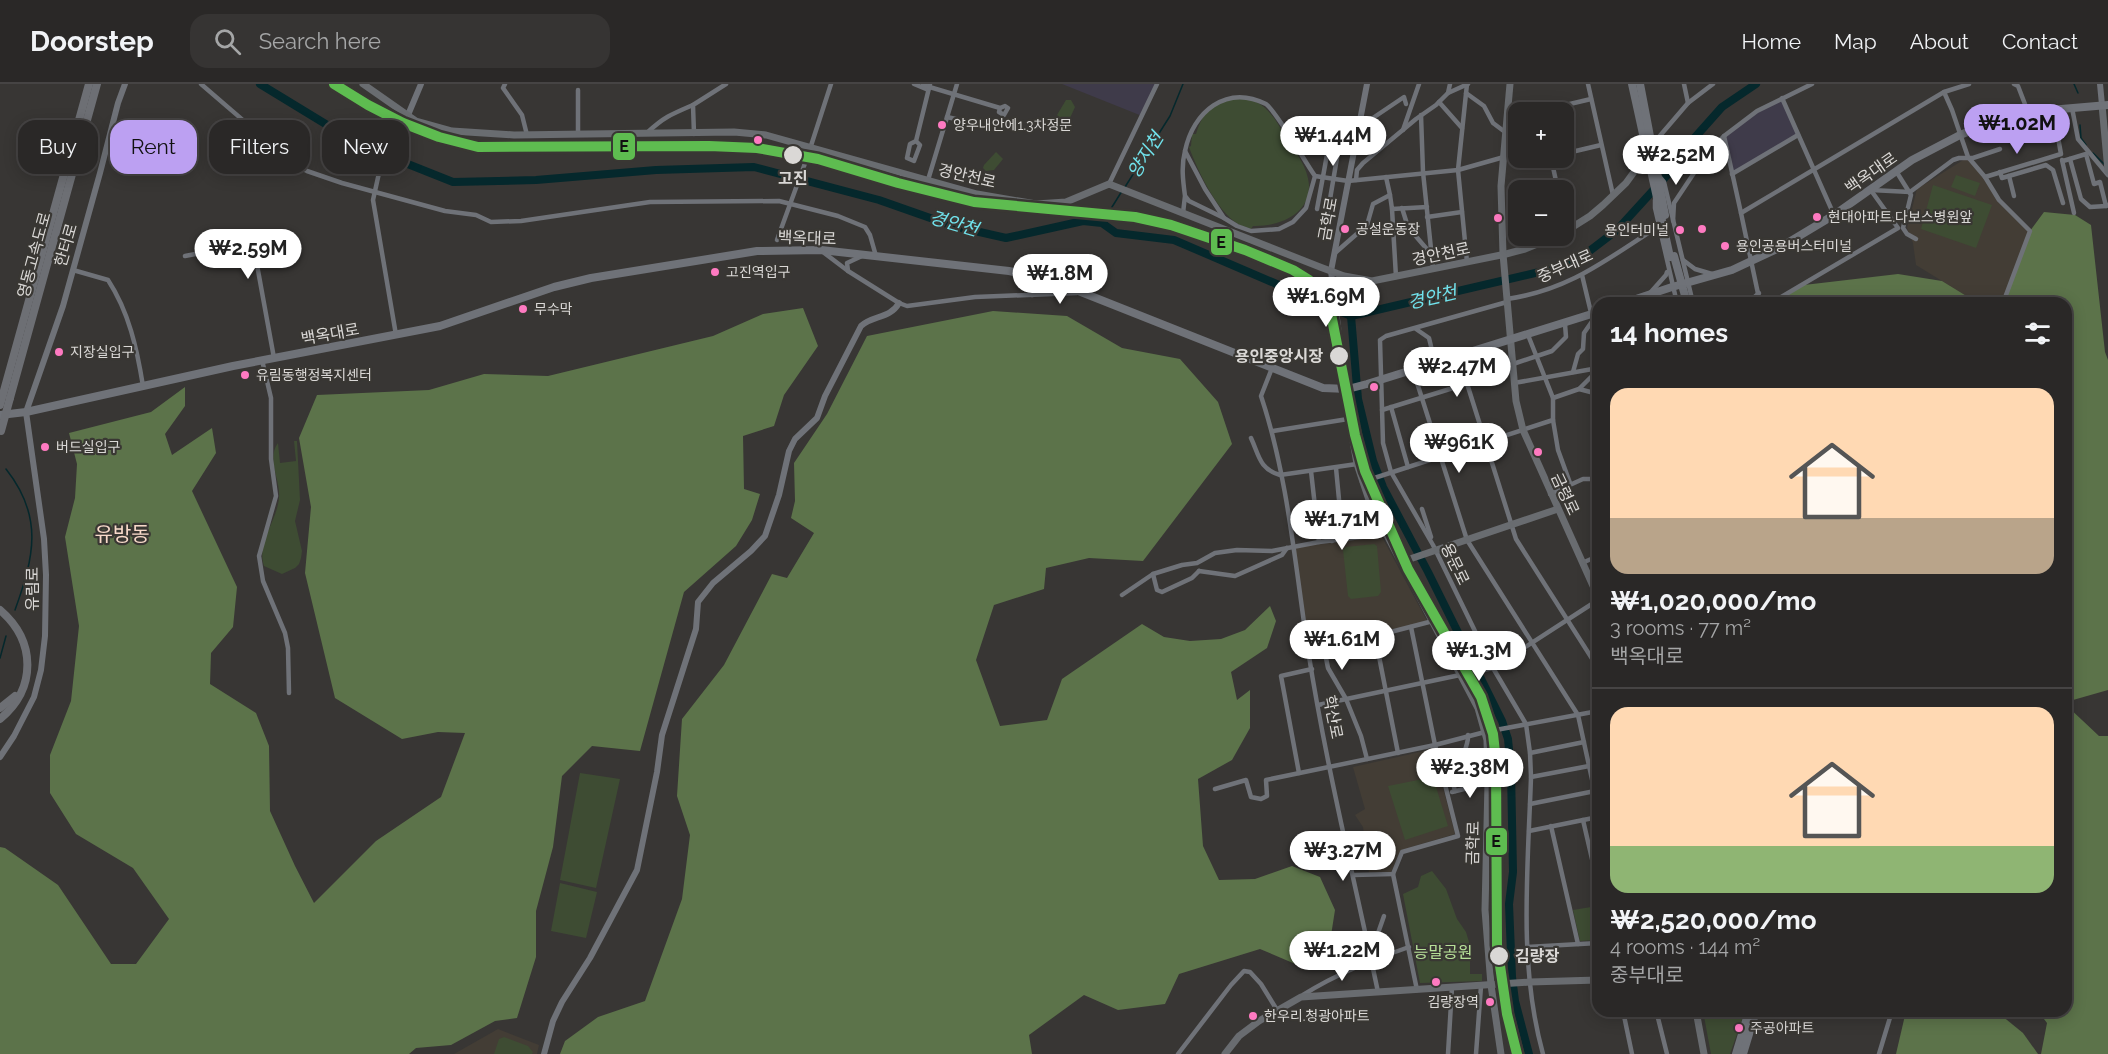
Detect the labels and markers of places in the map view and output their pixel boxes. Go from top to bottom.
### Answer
pin: ₩1.02M [1968,104,2066,155]
pin: ₩1.44M [1284,116,1382,167]
place label: 양우내안에1.3차정문 [953,117,1072,133]
marker: 양우내안에1.3차정문 [936,119,948,131]
unlabelled marker [752,134,764,146]
pin: ₩2.52M [1627,135,1725,186]
marker: 고진 [782,144,804,166]
place label: 고진 [778,169,808,188]
place label: 현대아파트.다보스병원앞 [1828,209,1972,225]
marker: 현대아파트.다보스병원앞 [1811,211,1823,223]
unlabelled marker [1492,212,1504,224]
place label: 공설운동장 [1356,221,1421,237]
place label: 용인터미널 [1605,222,1669,238]
marker: 공설운동장 [1339,223,1351,235]
unlabelled marker [1696,223,1708,235]
marker: 용인터미널 [1674,224,1686,236]
pin: ₩2.59M [199,229,297,280]
place label: 용인공용버스터미널 [1736,238,1852,254]
marker: 용인공용버스터미널 [1719,240,1731,252]
pin: ₩1.8M [1018,254,1102,305]
place label: 고진역입구 [726,264,791,280]
marker: 고진역입구 [709,266,721,278]
pin: ₩1.69M [1277,277,1375,328]
place label: 무수막 [534,301,573,317]
marker: 무수막 [517,303,529,315]
place label: 지장실입구 [70,344,135,360]
marker: 용인중앙시장 [1328,345,1350,367]
marker: 지장실입구 [53,346,65,358]
place label: 용인중앙시장 [1235,347,1323,366]
pin: ₩2.47M [1408,347,1506,398]
place label: 유림동행정복지센터 [256,367,372,383]
marker: 유림동행정복지센터 [239,369,251,381]
unlabelled marker [1368,381,1380,393]
pin: ₩961K [1417,423,1501,474]
place label: 버드실입구 [56,439,121,455]
marker: 버드실입구 [39,441,51,453]
unlabelled marker [1532,446,1544,458]
pin: ₩1.71M [1293,500,1391,551]
pin: ₩1.61M [1293,620,1391,671]
pin: ₩1.3M [1437,631,1521,682]
pin: ₩2.38M [1421,748,1519,799]
pin: ₩3.27M [1294,831,1392,882]
pin: ₩1.22M [1293,931,1391,982]
marker: 김량장 [1488,945,1510,967]
place label: 김량장 [1515,947,1559,966]
unlabelled marker [1430,976,1442,988]
place label: 김량장역 [1427,994,1479,1010]
marker: 김량장역 [1484,996,1496,1008]
place label: 한우리.청광아파트 [1264,1008,1370,1024]
marker: 한우리.청광아파트 [1247,1010,1259,1022]
place label: 주공아파트 [1750,1020,1815,1036]
marker: 주공아파트 [1733,1022,1745,1034]

